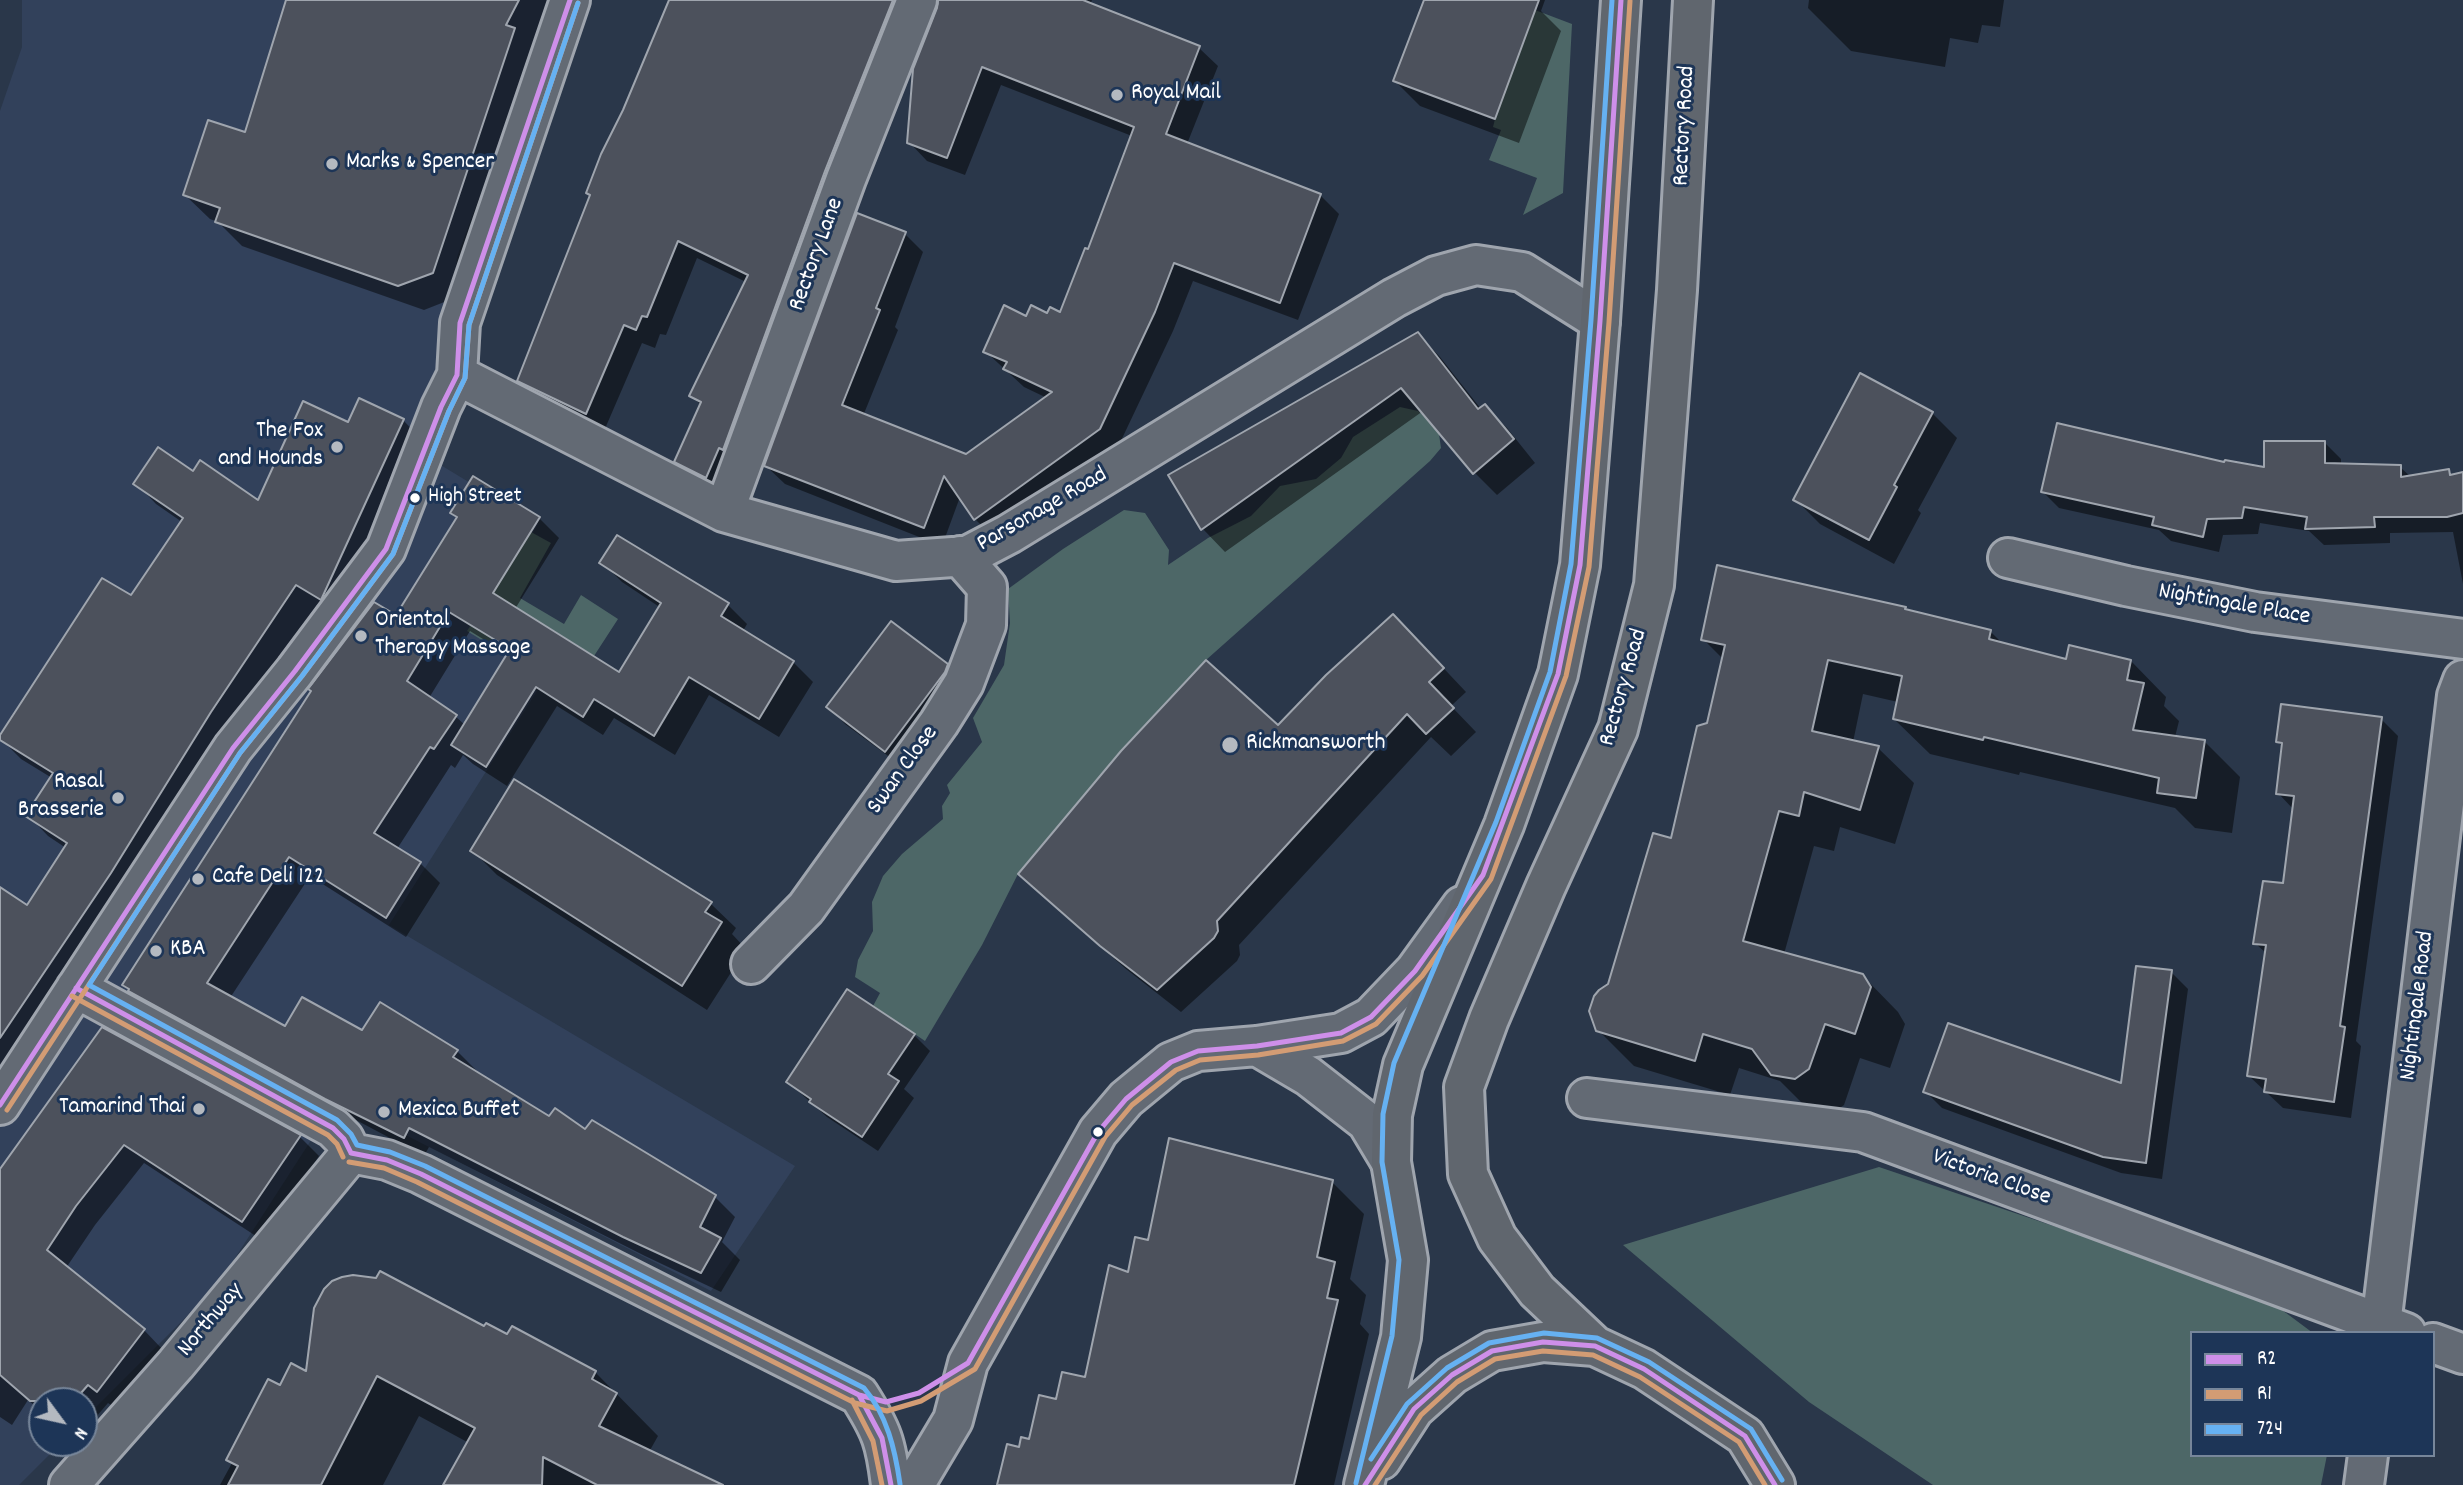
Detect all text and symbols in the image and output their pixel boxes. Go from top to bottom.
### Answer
street label: Rectory Road [1668,65,1704,187]
place label: Royal Mail [1131,81,1221,109]
marker: Royal Mail [1109,87,1125,103]
place label: Marks & Spencer [346,150,494,178]
marker: Marks & Spencer [324,156,340,172]
street label: Rectory Lane [784,195,852,315]
place label: The Fox and Hounds [218,419,323,475]
marker: The Fox and Hounds [329,439,345,455]
street label: Parsonage Road [973,462,1113,560]
place label: High Street [428,485,521,511]
marker: High Street [408,491,422,505]
street label: Nightingale Place [2156,578,2312,634]
place label: Oriental Therapy Massage [375,608,530,664]
street label: Rectory Road [1595,626,1655,750]
marker: Oriental Therapy Massage [353,628,369,644]
street label: Swan Close [862,721,946,821]
place label: Rickmansworth [1246,731,1385,759]
marker: Rickmansworth [1220,735,1240,755]
place label: Rasal Brasserie [18,770,104,826]
marker: Rasal Brasserie [110,790,126,806]
place label: Cafe Deli 122 [212,865,324,893]
marker: Cafe Deli 122 [190,871,206,887]
street label: Nightingale Road [2396,930,2442,1082]
place label: KBA [170,937,206,965]
marker: KBA [148,943,164,959]
place label: Tamarind Thai [59,1095,185,1123]
place label: Mexica Buffet [398,1098,520,1126]
marker: Tamarind Thai [191,1101,207,1117]
marker: Mexica Buffet [376,1104,392,1120]
unlabelled marker [1091,1125,1105,1139]
street label: Victoria Close [1928,1144,2054,1214]
street label: Northway [173,1278,251,1364]
legend [2190,1331,2435,1457]
text: R2 [2257,1345,2276,1375]
text: R1 [2257,1380,2272,1410]
north arrow [28,1387,98,1457]
text: 724 [2257,1415,2283,1445]
text: N [65,1421,93,1444]

